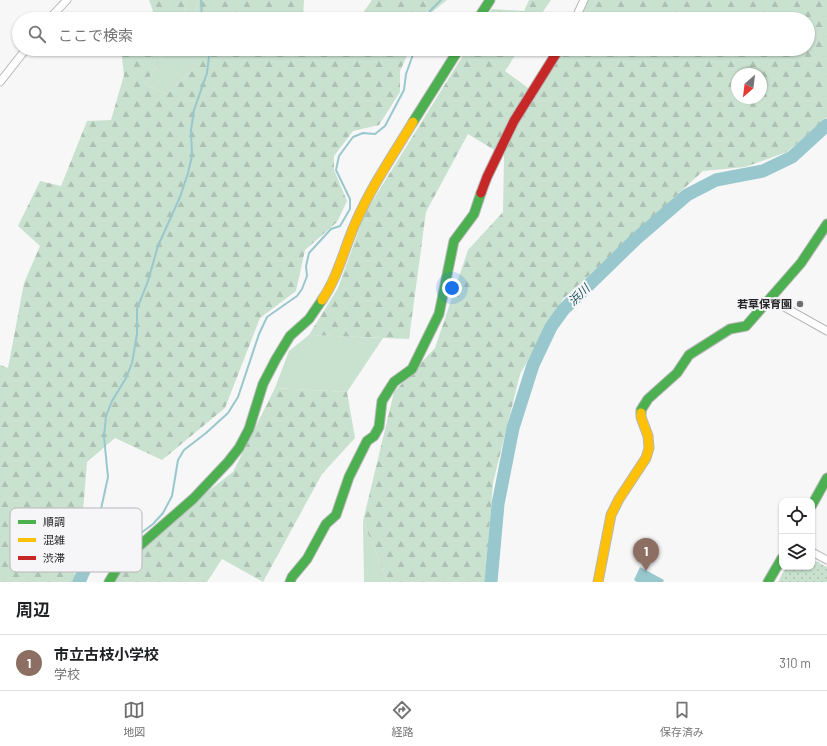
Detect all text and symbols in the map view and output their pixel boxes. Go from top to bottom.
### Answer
search box [12,12,815,56]
icon: search [26,23,48,45]
text: ここで検索 [58,26,133,44]
north arrow [731,68,767,104]
your location [442,278,462,298]
water label: 浜川 [565,280,593,308]
place label: 若草保育園 [737,297,792,310]
marker: 若草保育園 [795,299,805,309]
map controls [779,498,815,570]
button: locate [779,498,815,534]
legend [10,508,142,572]
text: 順調 [43,515,65,528]
text: 混雑 [43,533,65,546]
button: layers [779,534,815,570]
pin: 1 [633,538,659,571]
text: 渋滞 [43,551,65,564]
text: 周辺 [16,599,50,619]
text: 市立古枝小学校 [54,645,159,663]
text: 1 [27,655,31,671]
text: 310 m [779,655,811,671]
text: 学校 [54,666,80,682]
tab: 地図 [123,699,145,739]
tab: 経路 [391,699,413,739]
tab: 保存済み [660,699,704,739]

